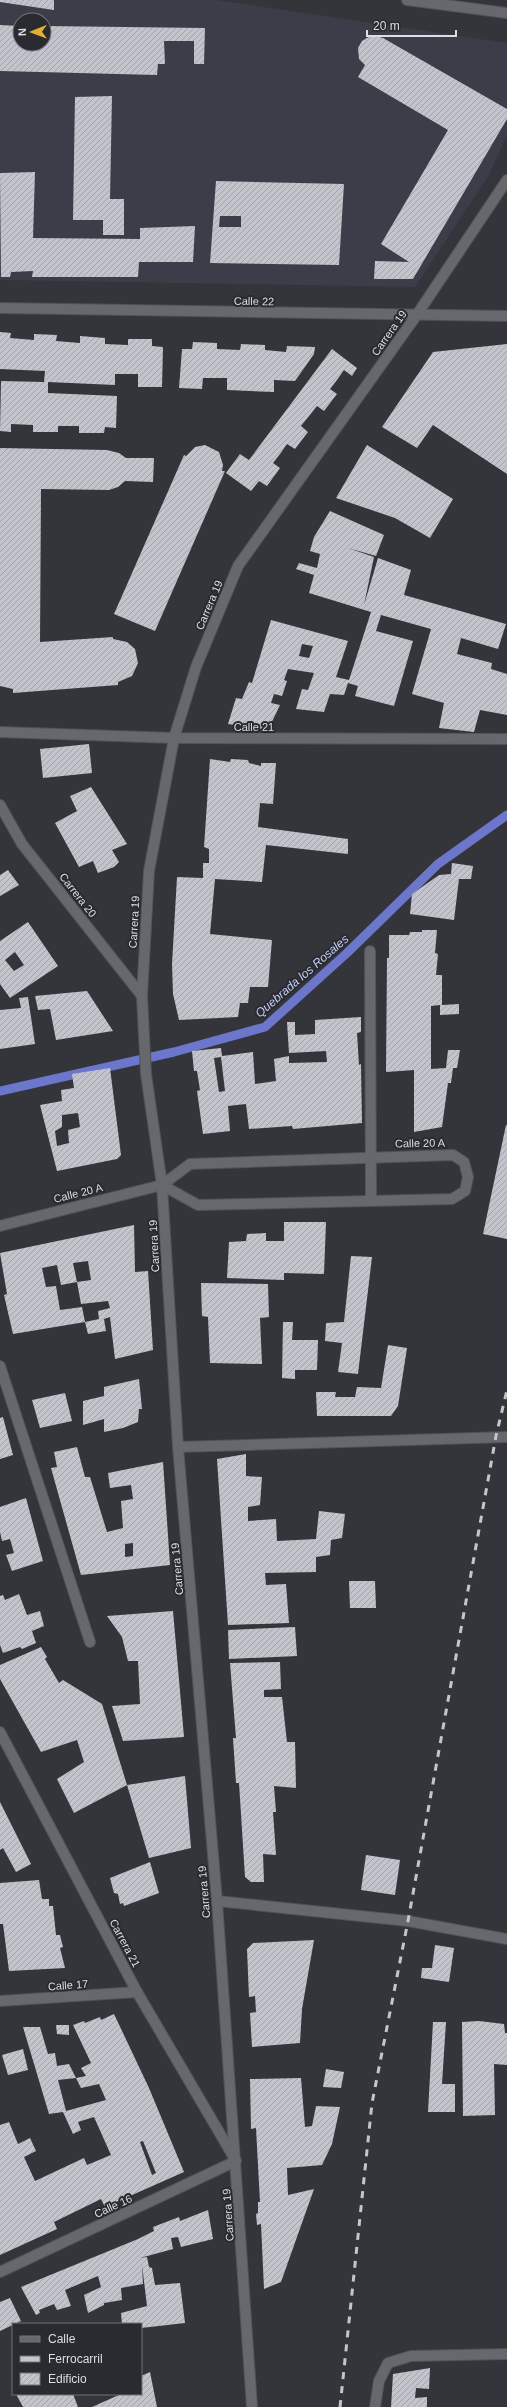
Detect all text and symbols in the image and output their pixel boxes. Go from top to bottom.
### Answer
north arrow [12,12,52,52]
scale bar [367,12,456,38]
text: 20 m [373,19,400,33]
text: N [16,28,28,36]
street label: Calle 22 [234,295,274,307]
street label: Carrera 19 [369,308,409,358]
street label: Carrera 19 [193,578,225,632]
street label: Calle 21 [234,721,274,733]
street label: Carrera 20 [57,871,99,919]
street label: Carrera 19 [127,895,141,949]
water label: Quebrada los Rosales [253,932,351,1020]
street label: Calle 20 A [395,1137,446,1149]
street label: Calle 20 A [52,1181,104,1205]
street label: Carrera 19 [147,1219,161,1273]
street label: Carrera 19 [169,1542,185,1596]
street label: Carrera 19 [196,1865,212,1919]
street label: Carrera 21 [107,1917,143,1969]
street label: Calle 17 [47,1978,89,1992]
street label: Carrera 19 [220,2188,236,2242]
street label: Calle 16 [92,2192,134,2220]
legend [12,2323,142,2395]
text: Calle [48,2332,76,2346]
text: Ferrocarril [48,2352,103,2366]
text: Edificio [48,2372,87,2386]

